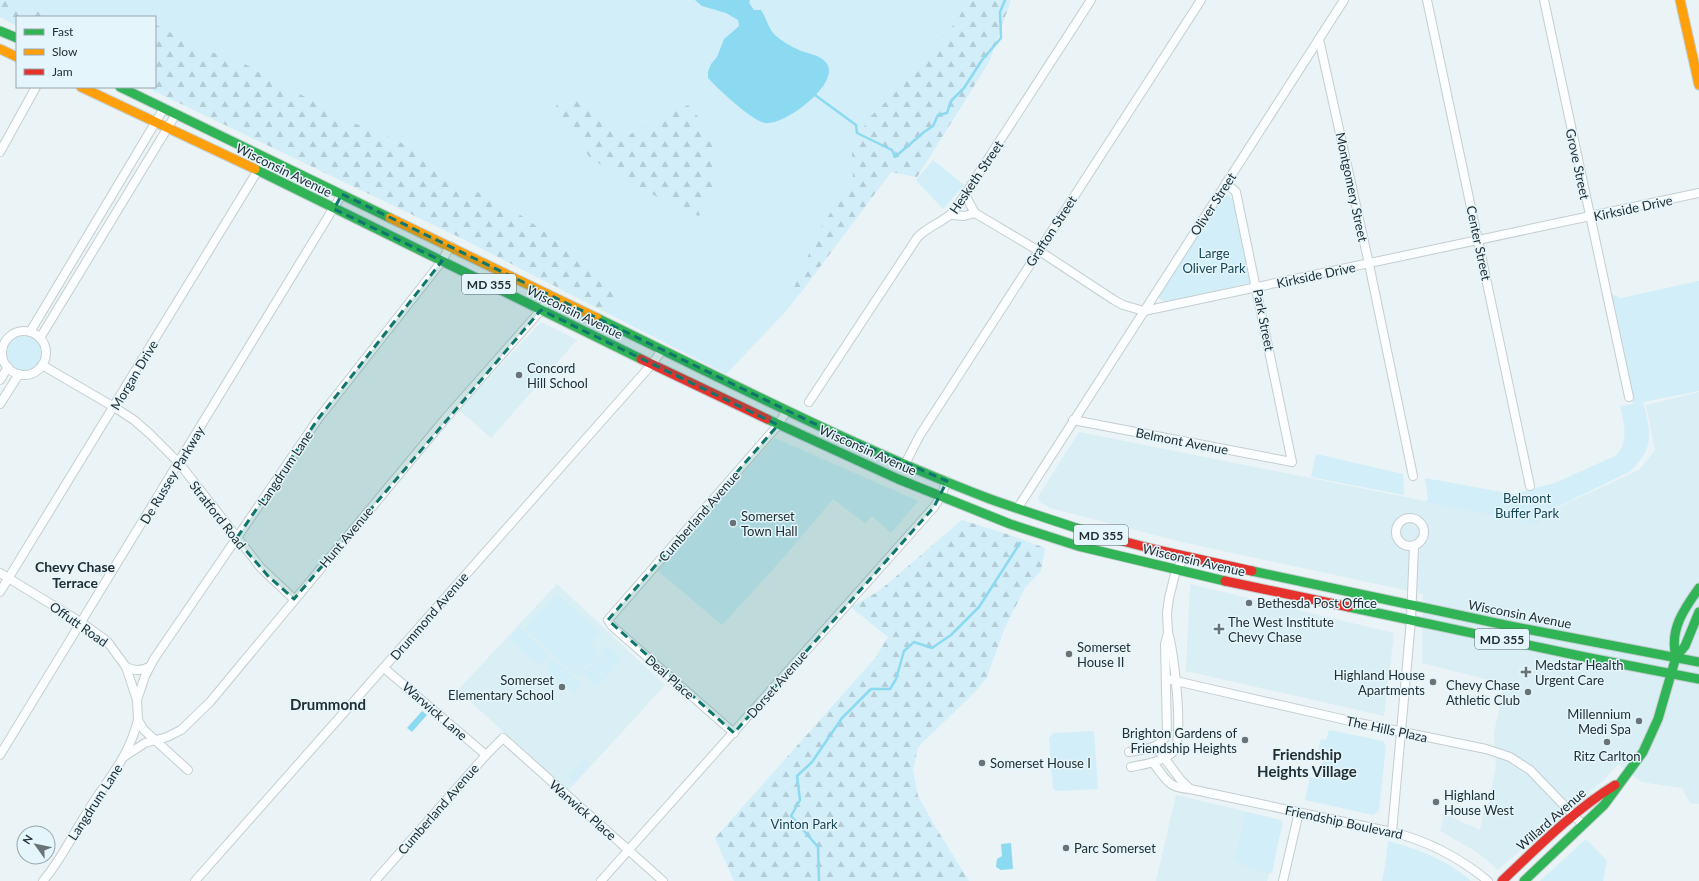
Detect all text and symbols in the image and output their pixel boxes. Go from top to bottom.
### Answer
legend [16,16,156,88]
text: Fast [52,24,74,39]
text: Slow [52,44,78,59]
text: Jam [52,64,73,79]
street label: Grove Street [1563,127,1593,201]
street label: Montgomery Street [1333,131,1371,243]
street label: Hesketh Street [946,137,1007,217]
street label: Wisconsin Avenue [233,140,335,200]
street label: Oliver Street [1187,169,1239,239]
street label: Grafton Street [1022,192,1080,270]
street label: Kirkside Drive [1592,192,1674,224]
street label: Center Street [1463,204,1495,282]
park label: Large Oliver Park [1182,245,1246,276]
street label: Kirkside Drive [1275,259,1357,291]
road number: MD 355 [462,274,516,294]
street label: Wisconsin Avenue [524,282,626,342]
street label: Park Street [1250,288,1278,353]
street label: Morgan Drive [107,337,161,413]
place label: Concord Hill School [527,360,588,391]
marker: Concord Hill School [514,370,524,380]
street label: Wisconsin Avenue [817,421,919,479]
street label: De Russey Parkway [136,423,208,527]
street label: Belmont Avenue [1134,424,1230,458]
street label: Langdrum Lane [254,427,316,509]
street label: Cumberland Avenue [655,467,743,565]
street label: Stratford Road [186,478,250,552]
park label: Belmont Buffer Park [1495,490,1559,521]
street label: Hunt Avenue [316,503,376,571]
place label: Somerset Town Hall [741,508,798,539]
marker: Somerset Town Hall [728,518,738,528]
road number: MD 355 [1074,525,1128,545]
street label: Wisconsin Avenue [1141,540,1247,580]
district label: Chevy Chase Terrace [35,558,116,591]
street label: Drummond Avenue [387,569,472,663]
place label: Bethesda Post Office [1257,595,1377,611]
street label: Wisconsin Avenue [1467,596,1573,632]
street label: Offutt Road [47,598,111,650]
marker: Bethesda Post Office [1244,598,1254,608]
place label: The West Institute Chevy Chase [1228,614,1334,645]
marker: The West Institute Chevy Chase [1213,623,1225,635]
road number: MD 355 [1475,629,1529,649]
place label: Somerset House II [1077,639,1131,670]
street label: Dorset Avenue [743,647,811,721]
marker: Somerset House II [1064,649,1074,659]
street label: Deal Place [642,651,698,703]
place label: Medstar Health Urgent Care [1535,657,1624,688]
marker: Medstar Health Urgent Care [1520,666,1532,678]
place label: Highland House Apartments [1334,667,1425,698]
place label: Somerset Elementary School [448,672,554,703]
marker: Highland House Apartments [1428,677,1438,687]
place label: Chevy Chase Athletic Club [1446,677,1520,708]
street label: Warwick Lane [399,679,471,744]
marker: Somerset Elementary School [557,682,567,692]
marker: Chevy Chase Athletic Club [1523,687,1533,697]
district label: Drummond [290,695,366,713]
place label: Millennium Medi Spa [1567,706,1631,737]
street label: The Hills Plaza [1345,713,1429,745]
marker: Millennium Medi Spa [1634,716,1644,726]
place label: Brighton Gardens of Friendship Heights [1122,725,1237,756]
marker: Brighton Gardens of Friendship Heights [1240,735,1250,745]
marker: Ritz Carlton [1602,737,1612,747]
district label: Friendship Heights Village [1257,745,1357,780]
place label: Ritz Carlton [1573,748,1641,764]
place label: Somerset House I [990,755,1091,771]
marker: Somerset House I [977,758,987,768]
street label: Cumberland Avenue [394,760,482,858]
street label: Langdrum Lane [64,761,126,843]
street label: Warwick Place [546,777,620,844]
street label: Willard Avenue [1513,784,1589,854]
place label: Highland House West [1444,787,1514,818]
marker: Highland House West [1431,797,1441,807]
street label: Friendship Boulevard [1284,802,1404,842]
park label: Vinton Park [770,816,838,832]
north arrow [16,825,56,865]
text: N [19,832,35,846]
place label: Parc Somerset [1074,840,1156,856]
marker: Parc Somerset [1061,843,1071,853]

